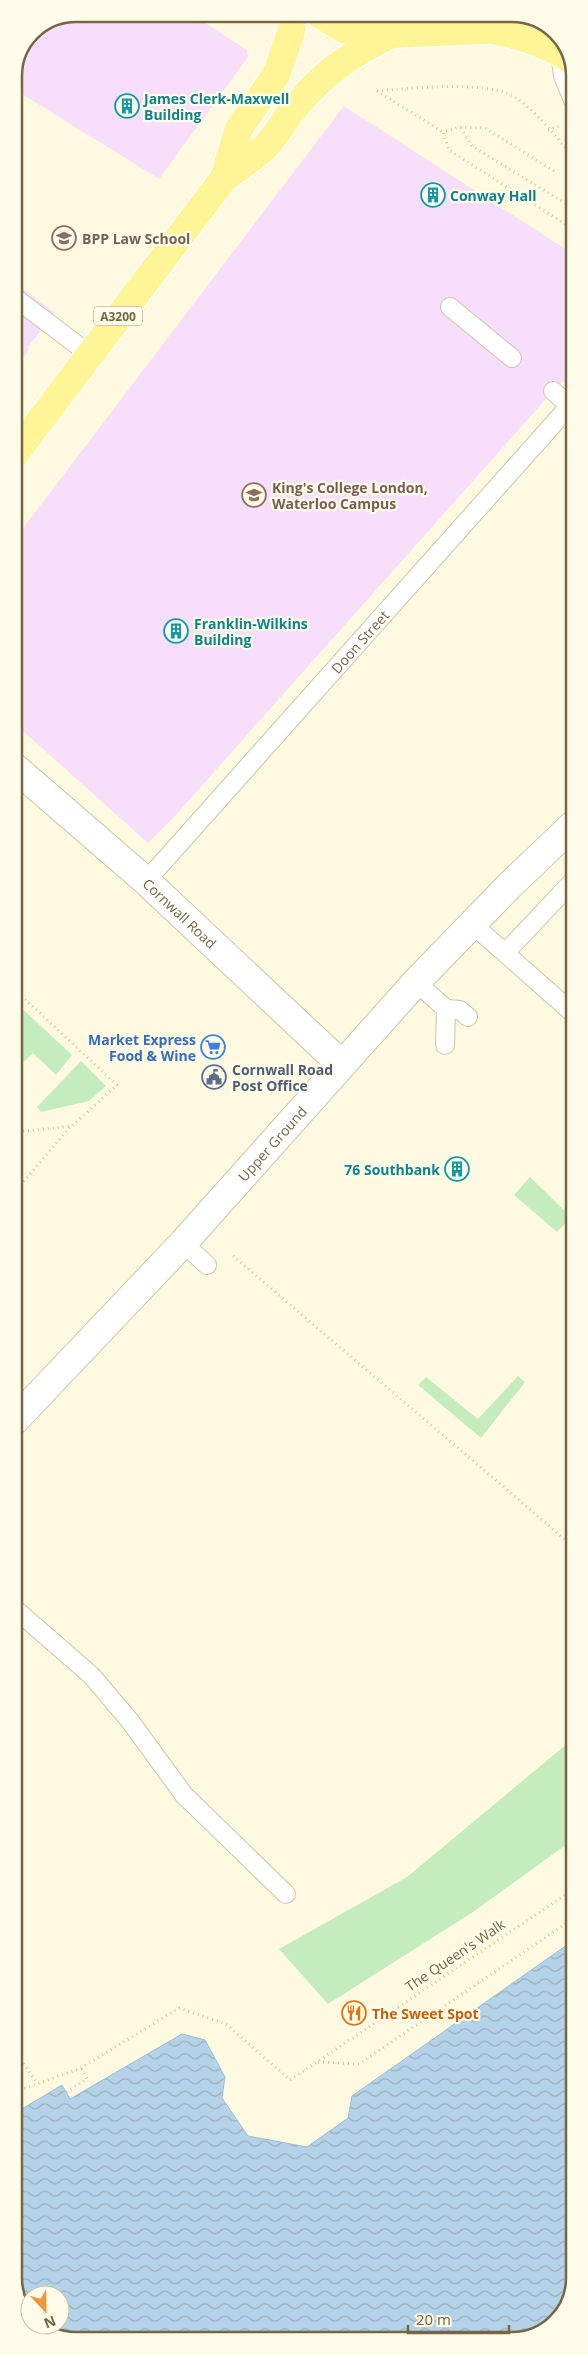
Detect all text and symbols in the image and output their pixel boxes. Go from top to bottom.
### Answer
place label: James Clerk-Maxwell Building [142,89,289,124]
building icon: James Clerk-Maxwell Building [114,93,140,119]
building icon: Conway Hall [420,182,446,208]
place label: Conway Hall [450,186,537,205]
school or university icon: BPP Law School [51,225,77,251]
place label: BPP Law School [82,229,190,248]
road number: A3200 [94,306,142,326]
place label: King's College London, Waterloo Campus [272,478,428,513]
school or university icon: King's College London, Waterloo Campus [241,482,267,508]
street label: Doon Street [326,606,393,677]
place label: Franklin-Wilkins Building [194,614,308,649]
building icon: Franklin-Wilkins Building [163,618,189,644]
street label: Cornwall Road [139,874,221,952]
place label: Market Express Food & Wine [88,1030,196,1065]
supermarket icon: Market Express Food & Wine [200,1034,226,1060]
place label: Cornwall Road Post Office [232,1060,333,1095]
public building icon: Cornwall Road Post Office [201,1064,227,1090]
street label: Upper Ground [233,1102,311,1185]
building icon: 76 Southbank [444,1156,470,1182]
place label: 76 Southbank [344,1160,440,1179]
street label: The Queen's Walk [401,1914,509,1995]
restaurant icon: The Sweet Spot [341,2000,367,2026]
place label: The Sweet Spot [372,2004,478,2023]
north arrow [20,2285,70,2335]
scale bar [408,2302,509,2334]
text: 20 m [416,2309,451,2329]
text: N [41,2312,59,2333]

